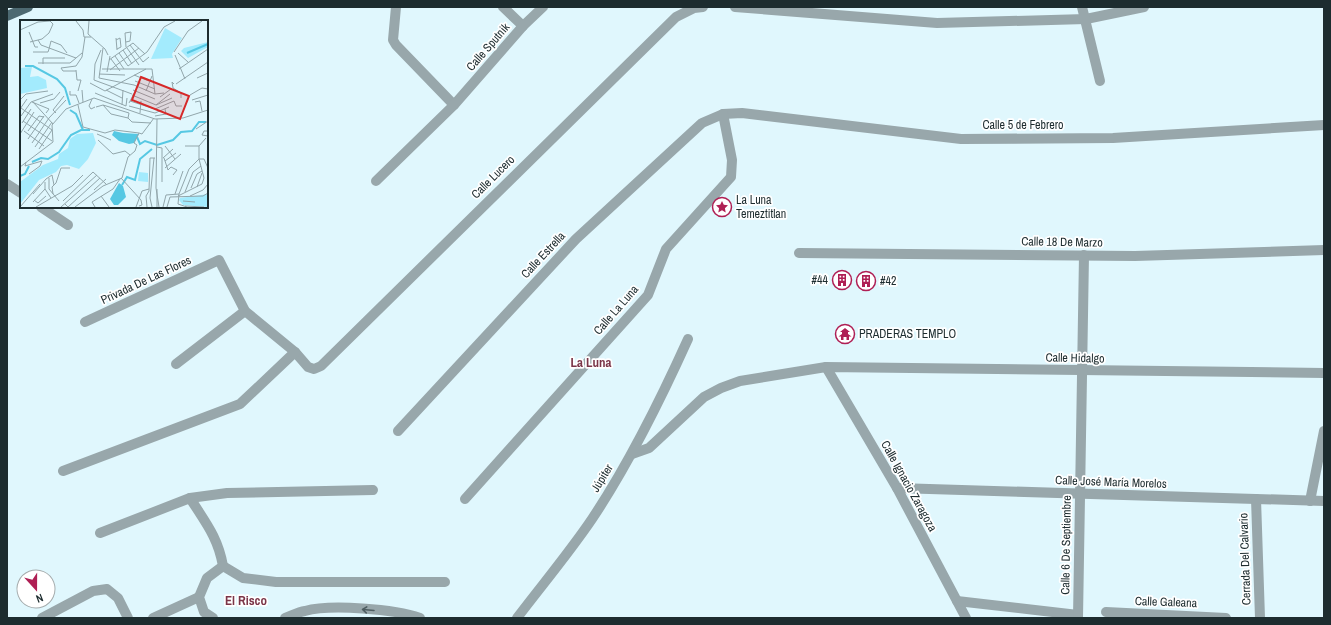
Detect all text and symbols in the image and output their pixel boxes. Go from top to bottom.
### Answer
inset map [20,20,208,208]
street label: Calle Sputnik [463,20,513,74]
street label: Calle 5 de Febrero [982,117,1064,133]
street label: Calle Lucero [468,152,518,202]
place label: La Luna Temeztitlan [736,192,786,222]
place icon: La Luna Temeztitlan [711,196,733,218]
street label: Calle Estrella [517,228,569,282]
street label: Calle 18 De Marzo [1021,233,1103,251]
street label: Privada De Las Flores [98,252,194,308]
building icon: #44 [831,269,853,291]
building icon: #42 [855,270,877,292]
place label: #44 [812,272,829,288]
place label: #42 [880,273,896,289]
street label: Calle La Luna [590,281,642,338]
temple icon: PRADERAS TEMPLO [834,323,856,345]
place label: PRADERAS TEMPLO [859,326,957,342]
street label: Calle Hidalgo [1045,349,1105,367]
district label: La Luna [571,354,612,371]
street label: Calle Ignacio Zaragoza [877,438,941,535]
street label: Júpiter [587,460,617,495]
street label: Calle José María Morelos [1055,472,1167,492]
street label: Calle 6 De Septiembre [1057,495,1075,595]
street label: Cerrada Del Calvario [1235,513,1255,605]
north arrow [16,569,56,609]
text: N [34,591,45,606]
district label: El Risco [225,592,267,609]
street label: Calle Galeana [1135,593,1198,611]
one-way arrow [362,606,375,613]

